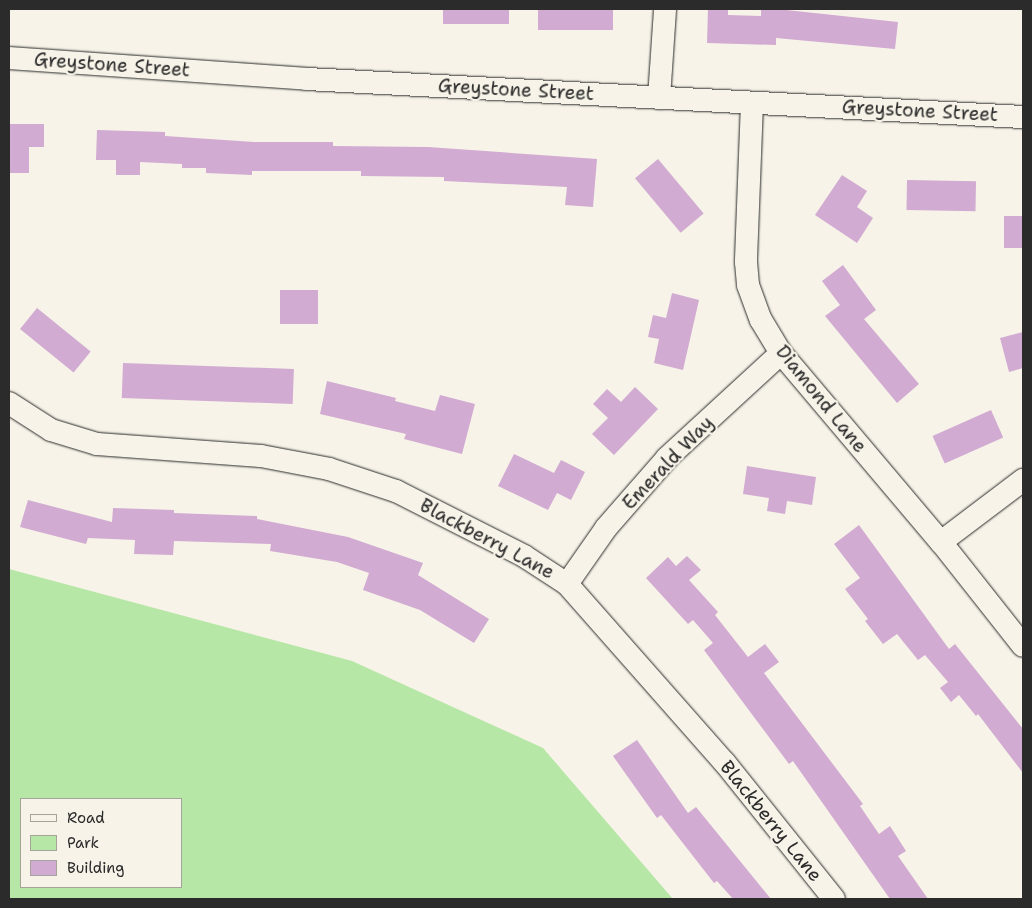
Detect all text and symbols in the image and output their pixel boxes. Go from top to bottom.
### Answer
street label: Greystone Street [33,48,191,82]
street label: Greystone Street [437,75,595,105]
street label: Greystone Street [841,96,999,126]
street label: Diamond Lane [771,341,871,457]
street label: Emerald Way [618,411,718,515]
street label: Blackberry Lane [416,494,558,584]
street label: Blackberry Lane [715,756,827,886]
legend [20,798,182,888]
text: Road [67,808,105,828]
text: Park [67,833,99,853]
text: Building [67,858,124,878]

